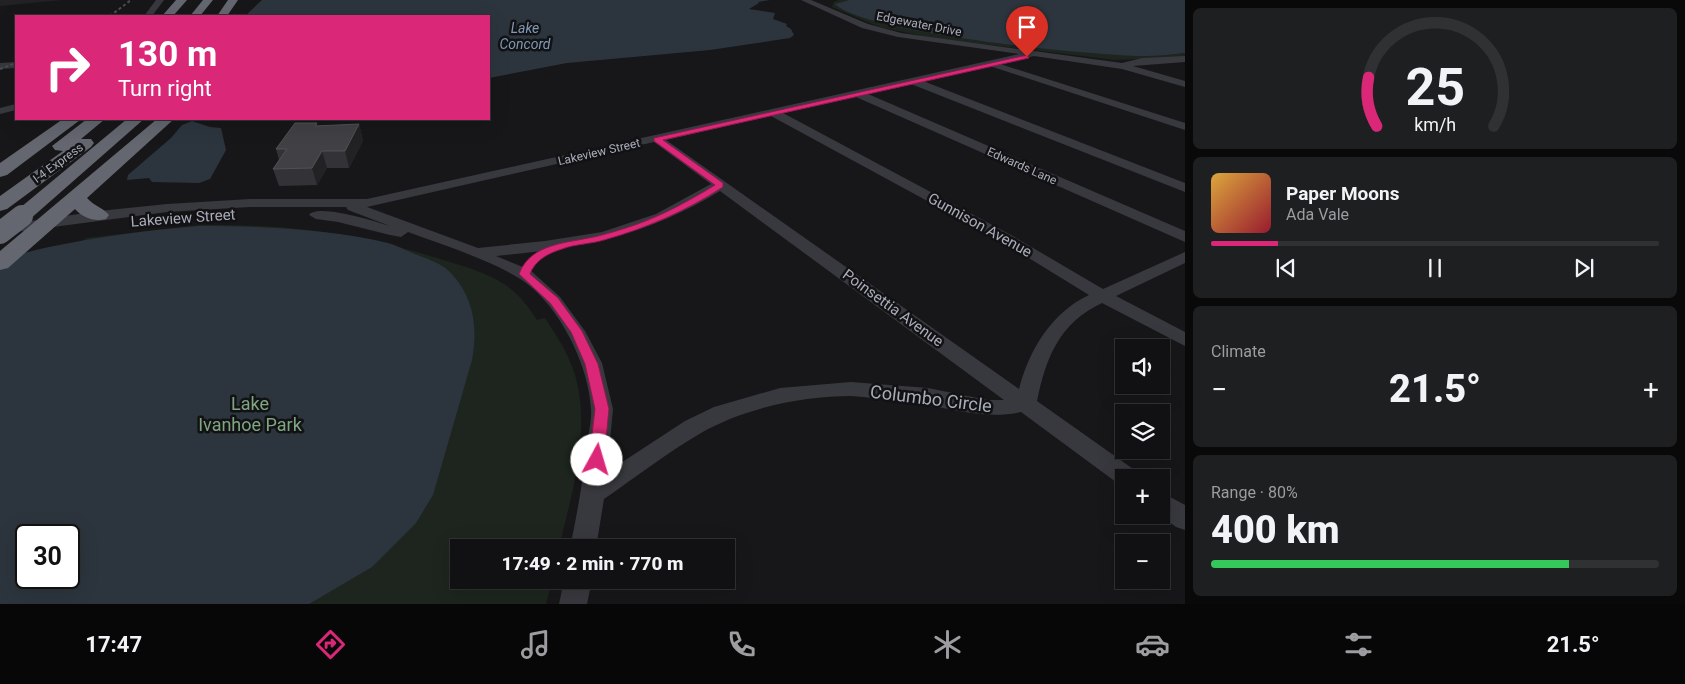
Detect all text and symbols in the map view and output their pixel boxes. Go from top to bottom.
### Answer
pin [1006,6,1048,57]
street label: Edgewater Drive [875,9,963,39]
icon: arrive [1013,13,1041,41]
water label: Lake Concord [499,20,551,52]
text: 130 m [118,34,217,75]
icon: right [35,35,100,100]
text: 25 [1405,57,1465,118]
text: Turn right [118,76,212,101]
text: km/h [1414,114,1456,135]
street label: Lakeview Street [557,136,642,168]
street label: I-4 Express [30,140,86,186]
street label: Edwards Lane [985,144,1059,188]
text: Paper Moons [1286,182,1399,205]
street label: Gunnison Avenue [925,189,1035,261]
street label: Lakeview Street [130,205,236,231]
text: Ada Vale [1286,205,1349,224]
icon: previous [1272,254,1300,282]
icon: pause [1421,254,1449,282]
icon: next [1570,254,1598,282]
street label: Poinsettia Avenue [839,265,947,351]
map controls [1115,339,1170,589]
button: sound [1115,339,1170,394]
text: Climate [1211,342,1266,361]
text: 21.5° [1389,367,1481,411]
text: − [1211,373,1227,406]
text: + [1643,373,1659,406]
street label: Columbo Circle [869,381,993,416]
park label: Lake Ivanhoe Park [198,393,303,435]
button: layers [1115,404,1170,459]
position arrow [570,433,622,485]
button: + [1115,469,1170,524]
text: Range · 80% [1211,483,1298,502]
text: 400 km [1211,508,1340,552]
speed limit sign: 30 [15,524,80,589]
button: − [1115,534,1170,589]
text: 17:49 · 2 min · 770 m [501,552,684,575]
icon: directions [313,627,348,662]
icon: music [518,627,553,662]
icon: phone [724,627,759,662]
icon: climate [930,627,965,662]
icon: car [1135,627,1170,662]
icon: filters [1341,627,1376,662]
text: 17:47 [85,632,142,657]
text: 21.5° [1547,632,1600,657]

